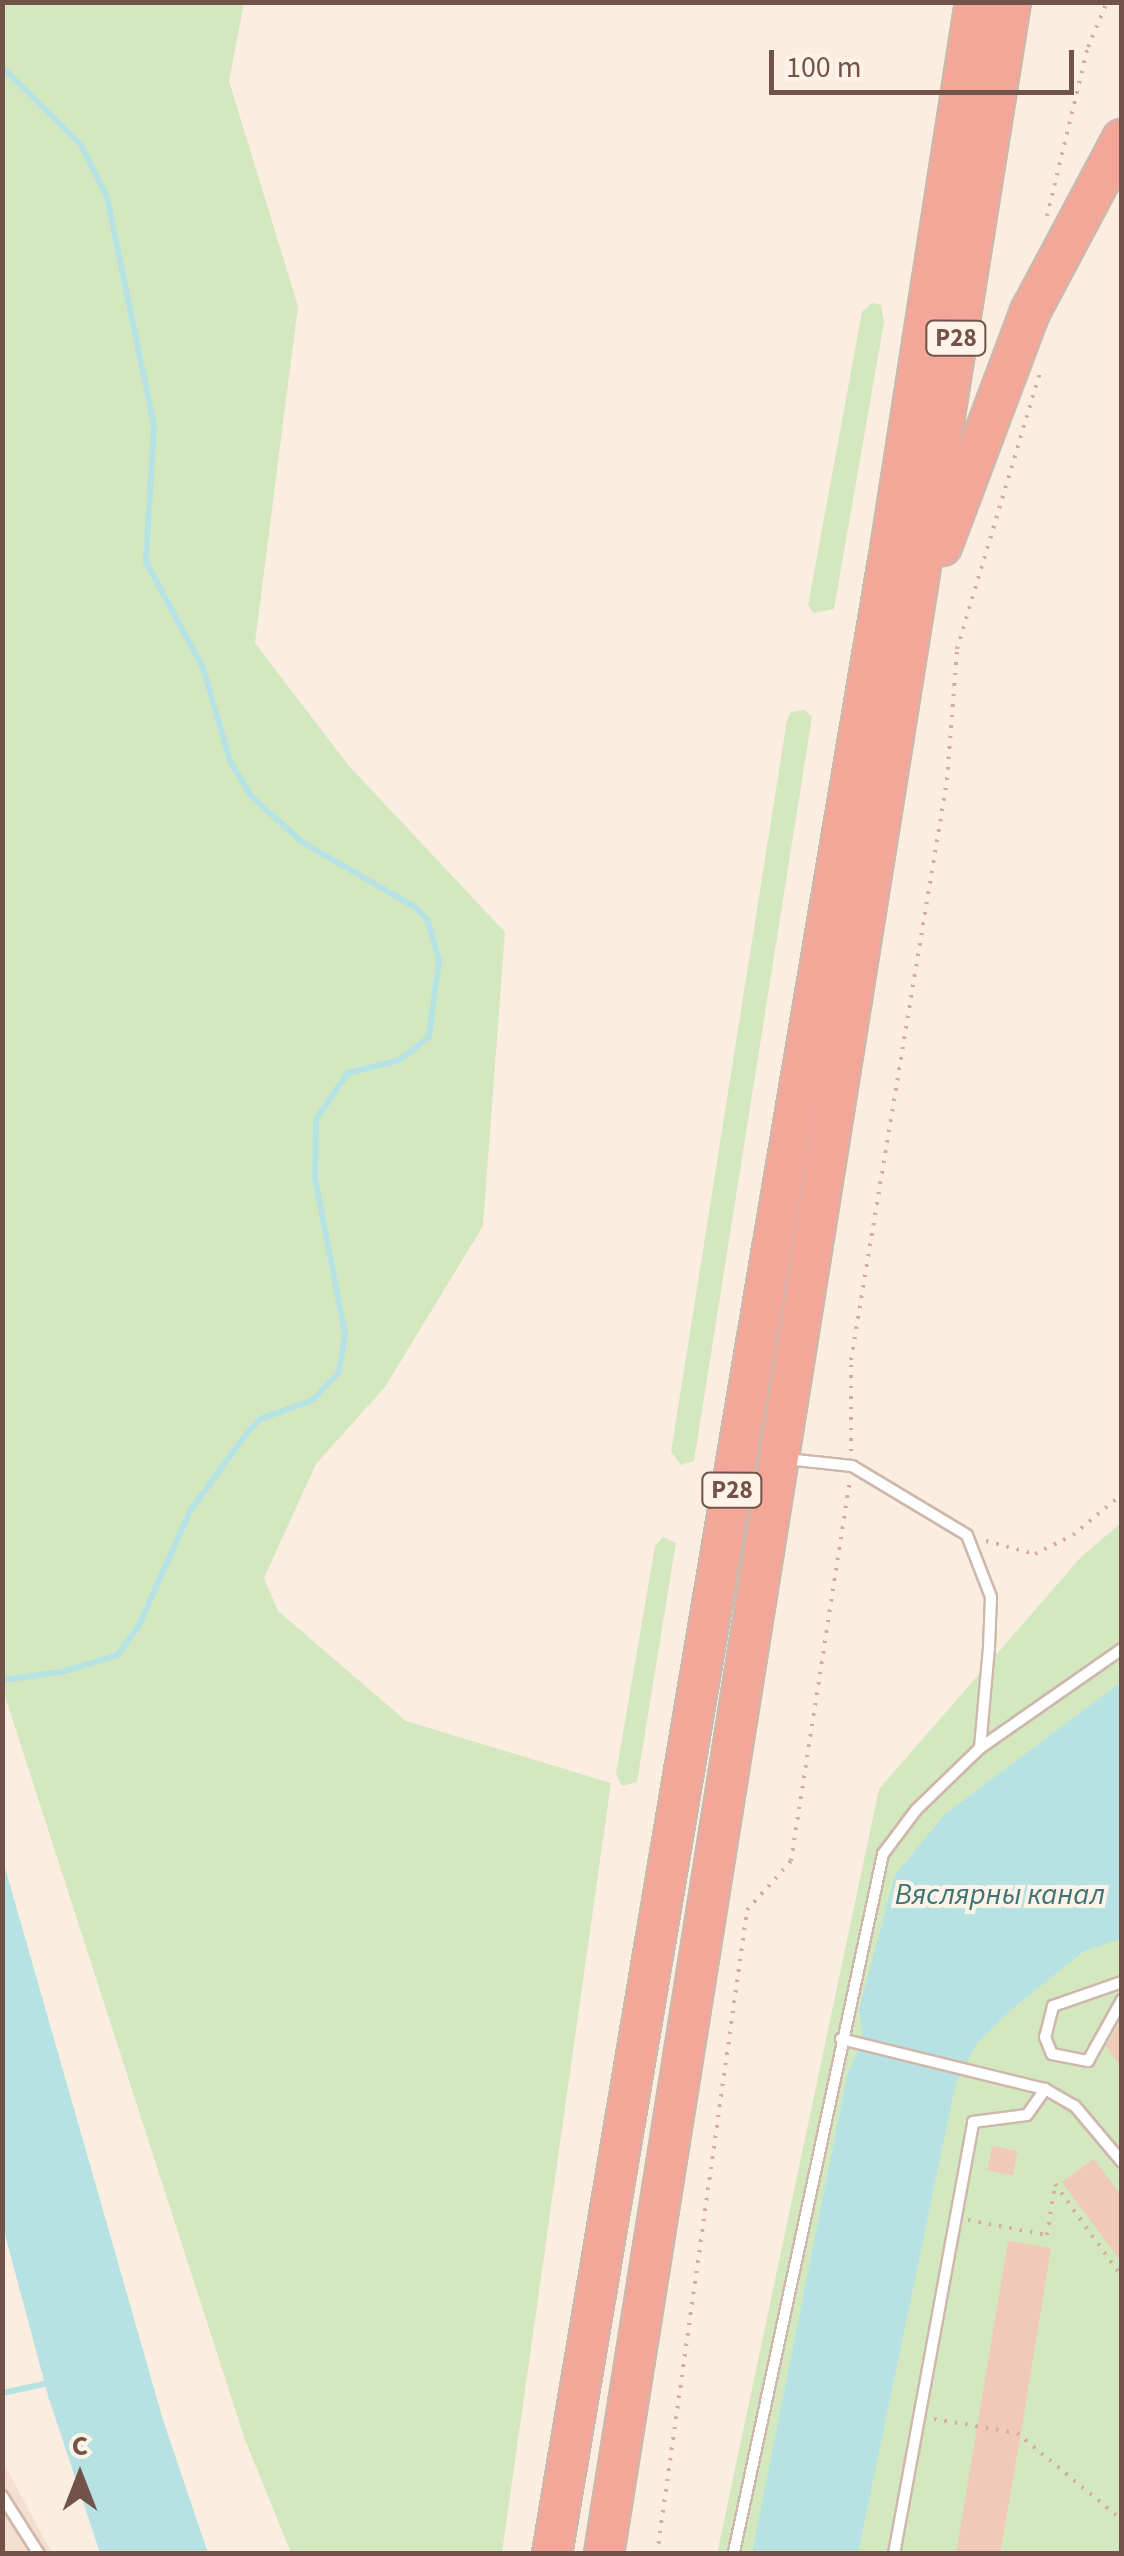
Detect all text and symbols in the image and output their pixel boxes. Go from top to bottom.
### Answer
scale bar [774,30,1079,92]
text: 100 m [786,46,862,89]
road number: Р28 [924,318,988,358]
road number: Р28 [700,1470,764,1510]
water label: Вяслярны канал [895,1877,1105,1913]
north arrow [30,2426,130,2526]
text: С [72,2426,88,2466]

